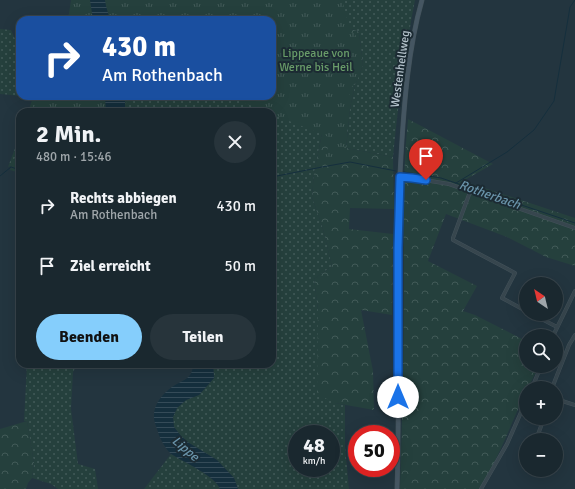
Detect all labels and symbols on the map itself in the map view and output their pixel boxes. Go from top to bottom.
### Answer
street label: Westenhellweg [388,29,413,109]
park label: Lippeaue von Werne bis Heil [279,46,353,75]
pin [409,139,443,180]
water label: Rotherbach [457,177,523,213]
north arrow [519,277,563,321]
position arrow [377,376,419,418]
speed limit sign: 50 [348,425,400,477]
water label: Lippe [169,433,203,466]

